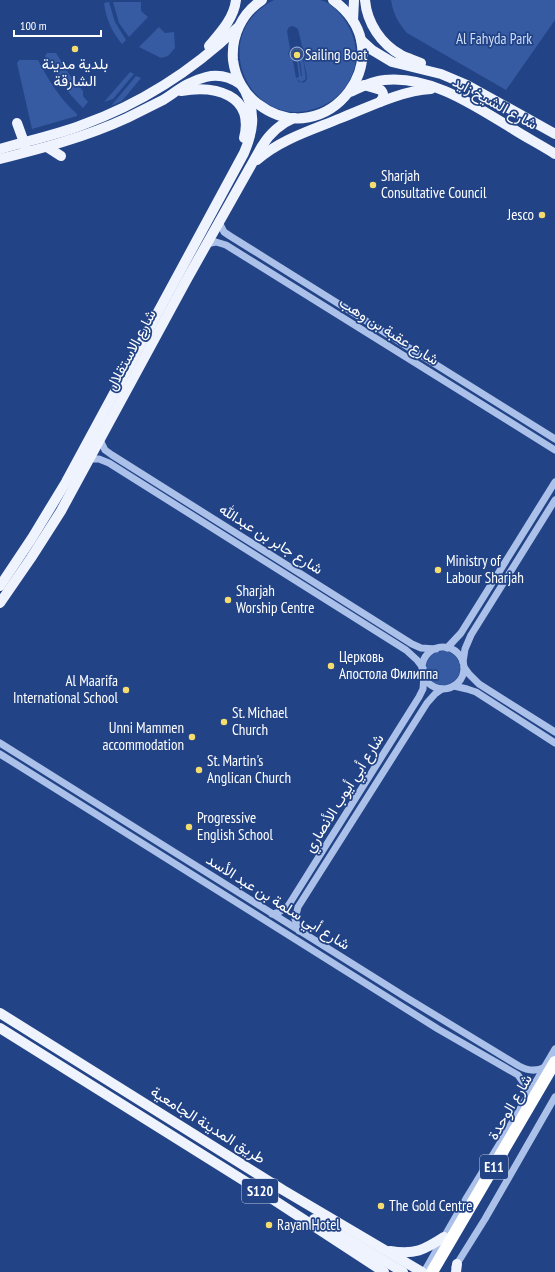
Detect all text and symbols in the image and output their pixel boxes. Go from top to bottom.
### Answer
scale bar [14,12,101,38]
text: 100 m [20,18,47,33]
park label: Al Fahyda Park [456,29,532,48]
marker: بلدية مدينة الشارقة [70,44,80,54]
place label: Sailing Boat [305,45,367,64]
marker: Sailing Boat [292,50,302,60]
place label: بلدية مدينة الشارقة [42,54,108,90]
street label: شارع الشيخ زايد [449,72,541,135]
place label: Sharjah Consultative Council [381,166,487,202]
marker: Sharjah Consultative Council [368,180,378,190]
place label: Jesco [507,205,534,224]
marker: Jesco [537,210,547,220]
street label: شارع عقبة بن وهب [335,292,443,371]
street label: شارع الاستقلال [101,306,162,394]
street label: شارع جابر بن عبدالله [215,499,327,580]
place label: Ministry of Labour Sharjah [446,551,524,587]
marker: Ministry of Labour Sharjah [433,565,443,575]
place label: Sharjah Worship Centre [236,581,314,617]
marker: Sharjah Worship Centre [223,595,233,605]
place label: Церковь Апостола Филиппа [339,647,438,683]
marker: Церковь Апостола Филиппа [326,661,336,671]
place label: Al Maarifa International School [13,671,118,707]
marker: Al Maarifa International School [121,685,131,695]
place label: St. Michael Church [232,703,288,739]
marker: St. Michael Church [219,717,229,727]
place label: Unni Mammen accommodation [102,718,184,754]
street label: شارع أبي أيوب الأنصاري [299,730,391,858]
marker: Unni Mammen accommodation [187,732,197,742]
place label: St. Martin's Anglican Church [207,751,291,787]
marker: St. Martin's Anglican Church [194,765,204,775]
place label: Progressive English School [197,808,273,844]
marker: Progressive English School [184,822,194,832]
street label: شارع أبي سلمة بن عبد الأسد [201,850,354,957]
street label: شارع الوحدة [483,1070,538,1144]
street label: طريق المدينة الجامعية [147,1082,269,1169]
road number: E11 [480,1155,508,1179]
road number: S120 [242,1179,278,1203]
place label: The Gold Centre [389,1196,472,1215]
marker: The Gold Centre [376,1201,386,1211]
place label: Rayan Hotel [277,1215,340,1234]
marker: Rayan Hotel [264,1220,274,1230]

